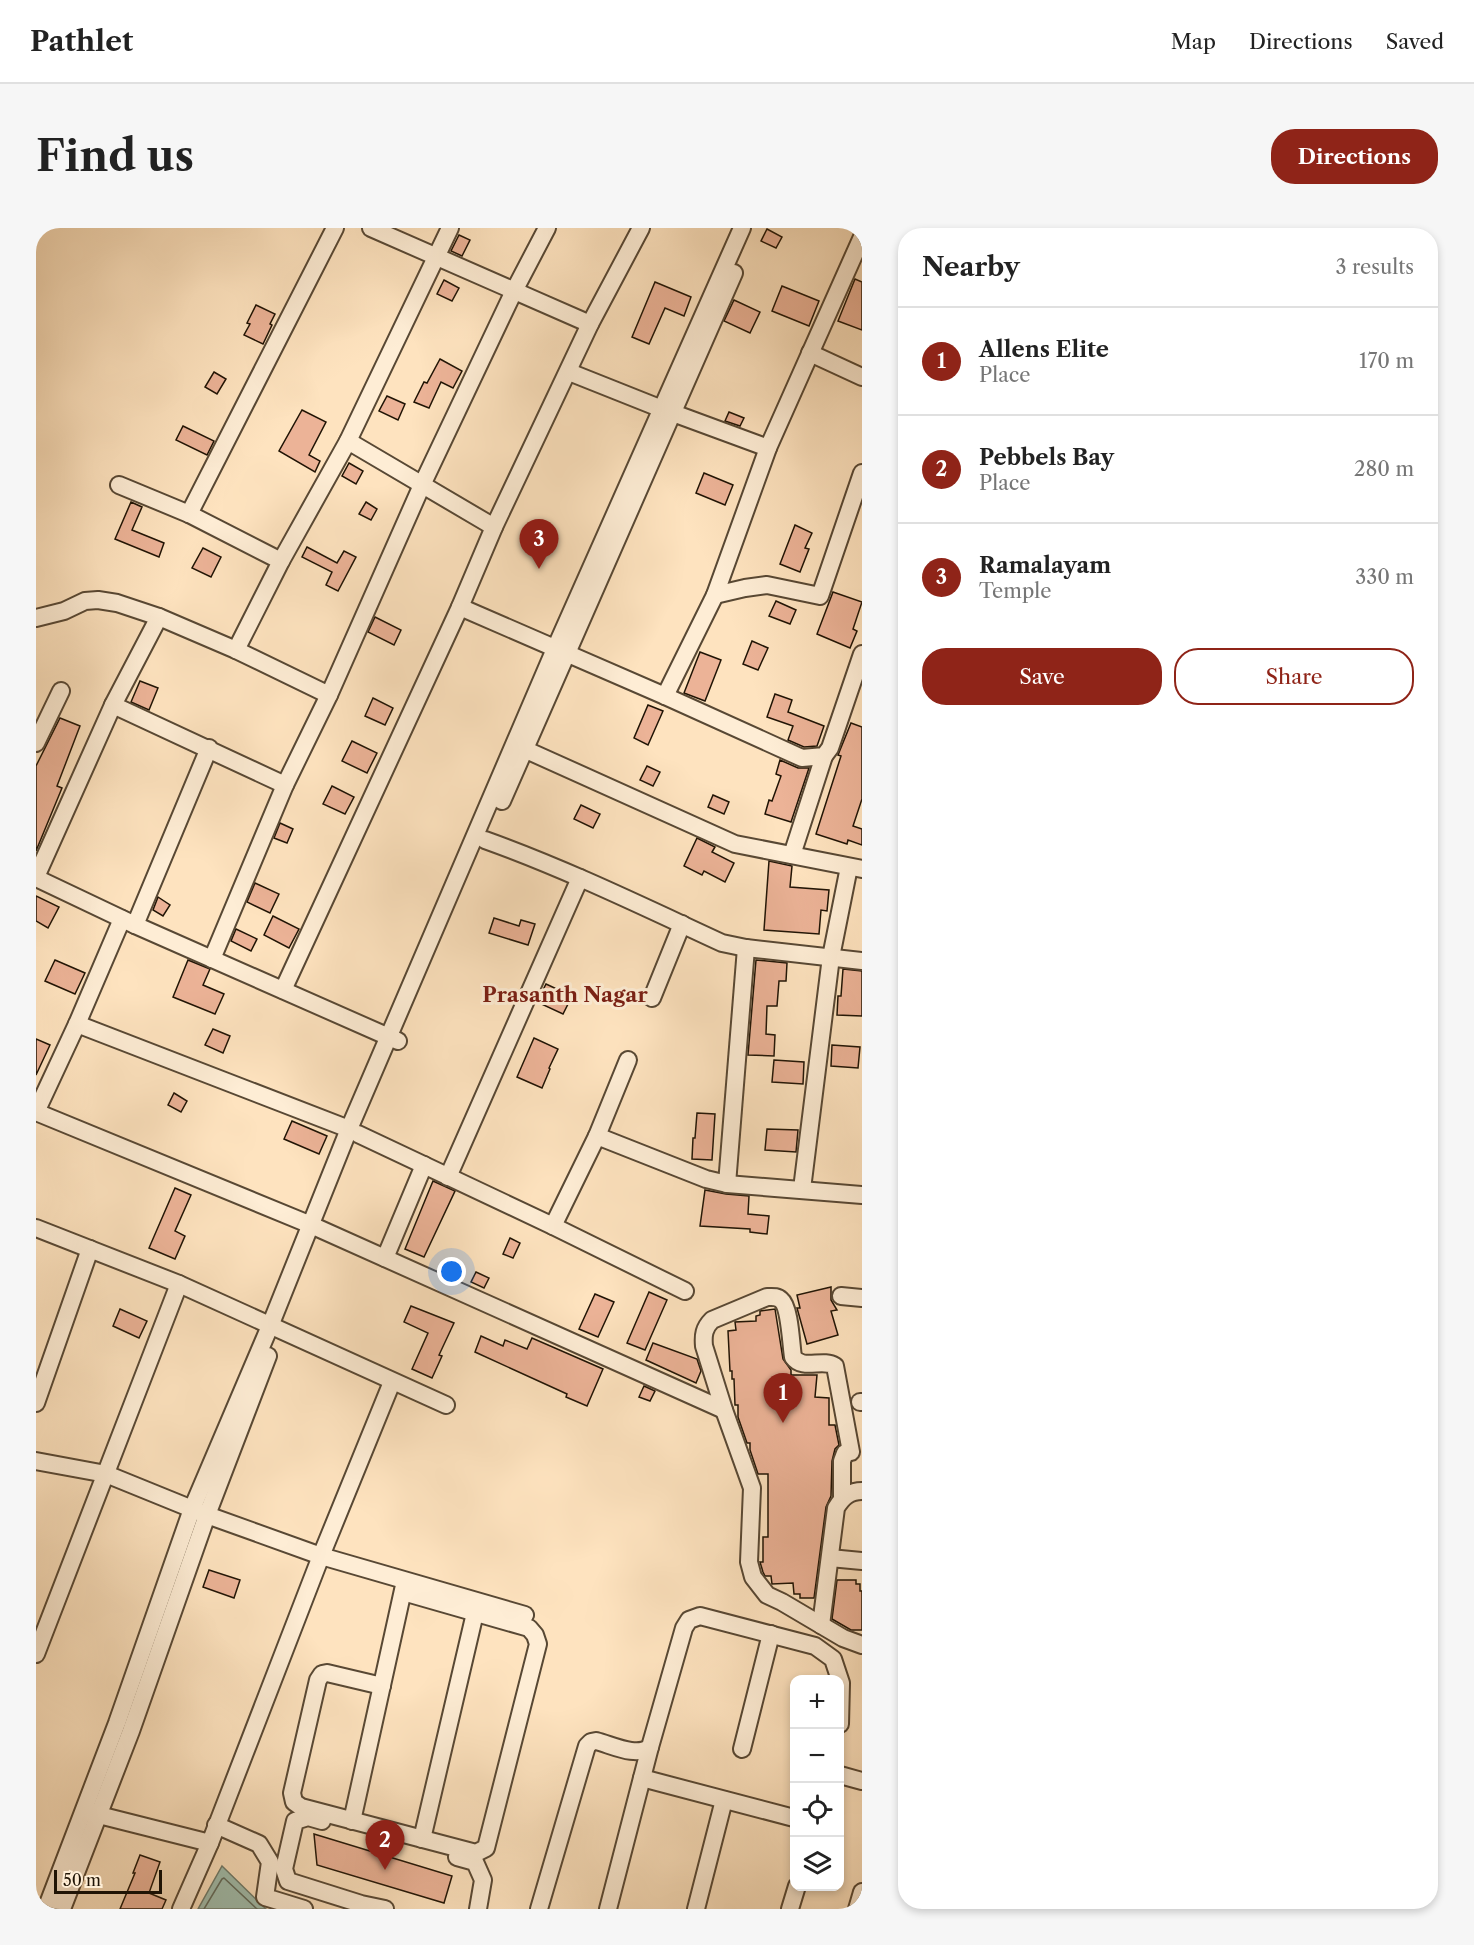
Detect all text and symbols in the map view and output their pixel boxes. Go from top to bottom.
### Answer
text: Pathlet [30,24,133,58]
text: Map [1171,29,1216,54]
text: Directions [1249,29,1353,54]
text: Saved [1386,29,1444,54]
button: Directions [1271,129,1438,184]
text: Find us [36,130,194,182]
text: Nearby [922,251,1020,283]
text: 3 results [1336,255,1414,279]
text: Allens Elite [979,336,1109,363]
text: 1 [937,349,946,373]
text: 170 m [1359,349,1414,373]
text: Place [979,363,1030,387]
text: Pebbels Bay [979,444,1114,471]
text: 2 [936,457,947,481]
text: 280 m [1354,457,1414,481]
text: Place [979,471,1030,495]
pin: 3 [520,520,558,569]
text: Ramalayam [979,552,1111,579]
text: 3 [936,565,947,589]
text: 330 m [1355,565,1414,589]
text: Temple [979,579,1051,603]
button: Save [922,648,1162,705]
button: Share [1174,648,1414,705]
district label: Prasanth Nagar [482,982,648,1007]
your location [437,1257,466,1286]
pin: 1 [764,1374,802,1423]
map controls [790,1675,844,1891]
button: + [790,1675,844,1729]
button: − [790,1729,844,1783]
button: locate [790,1783,844,1837]
pin: 2 [366,1820,404,1870]
button: layers [790,1837,844,1891]
scale bar [54,1867,162,1894]
text: 50 m [63,1870,101,1890]

